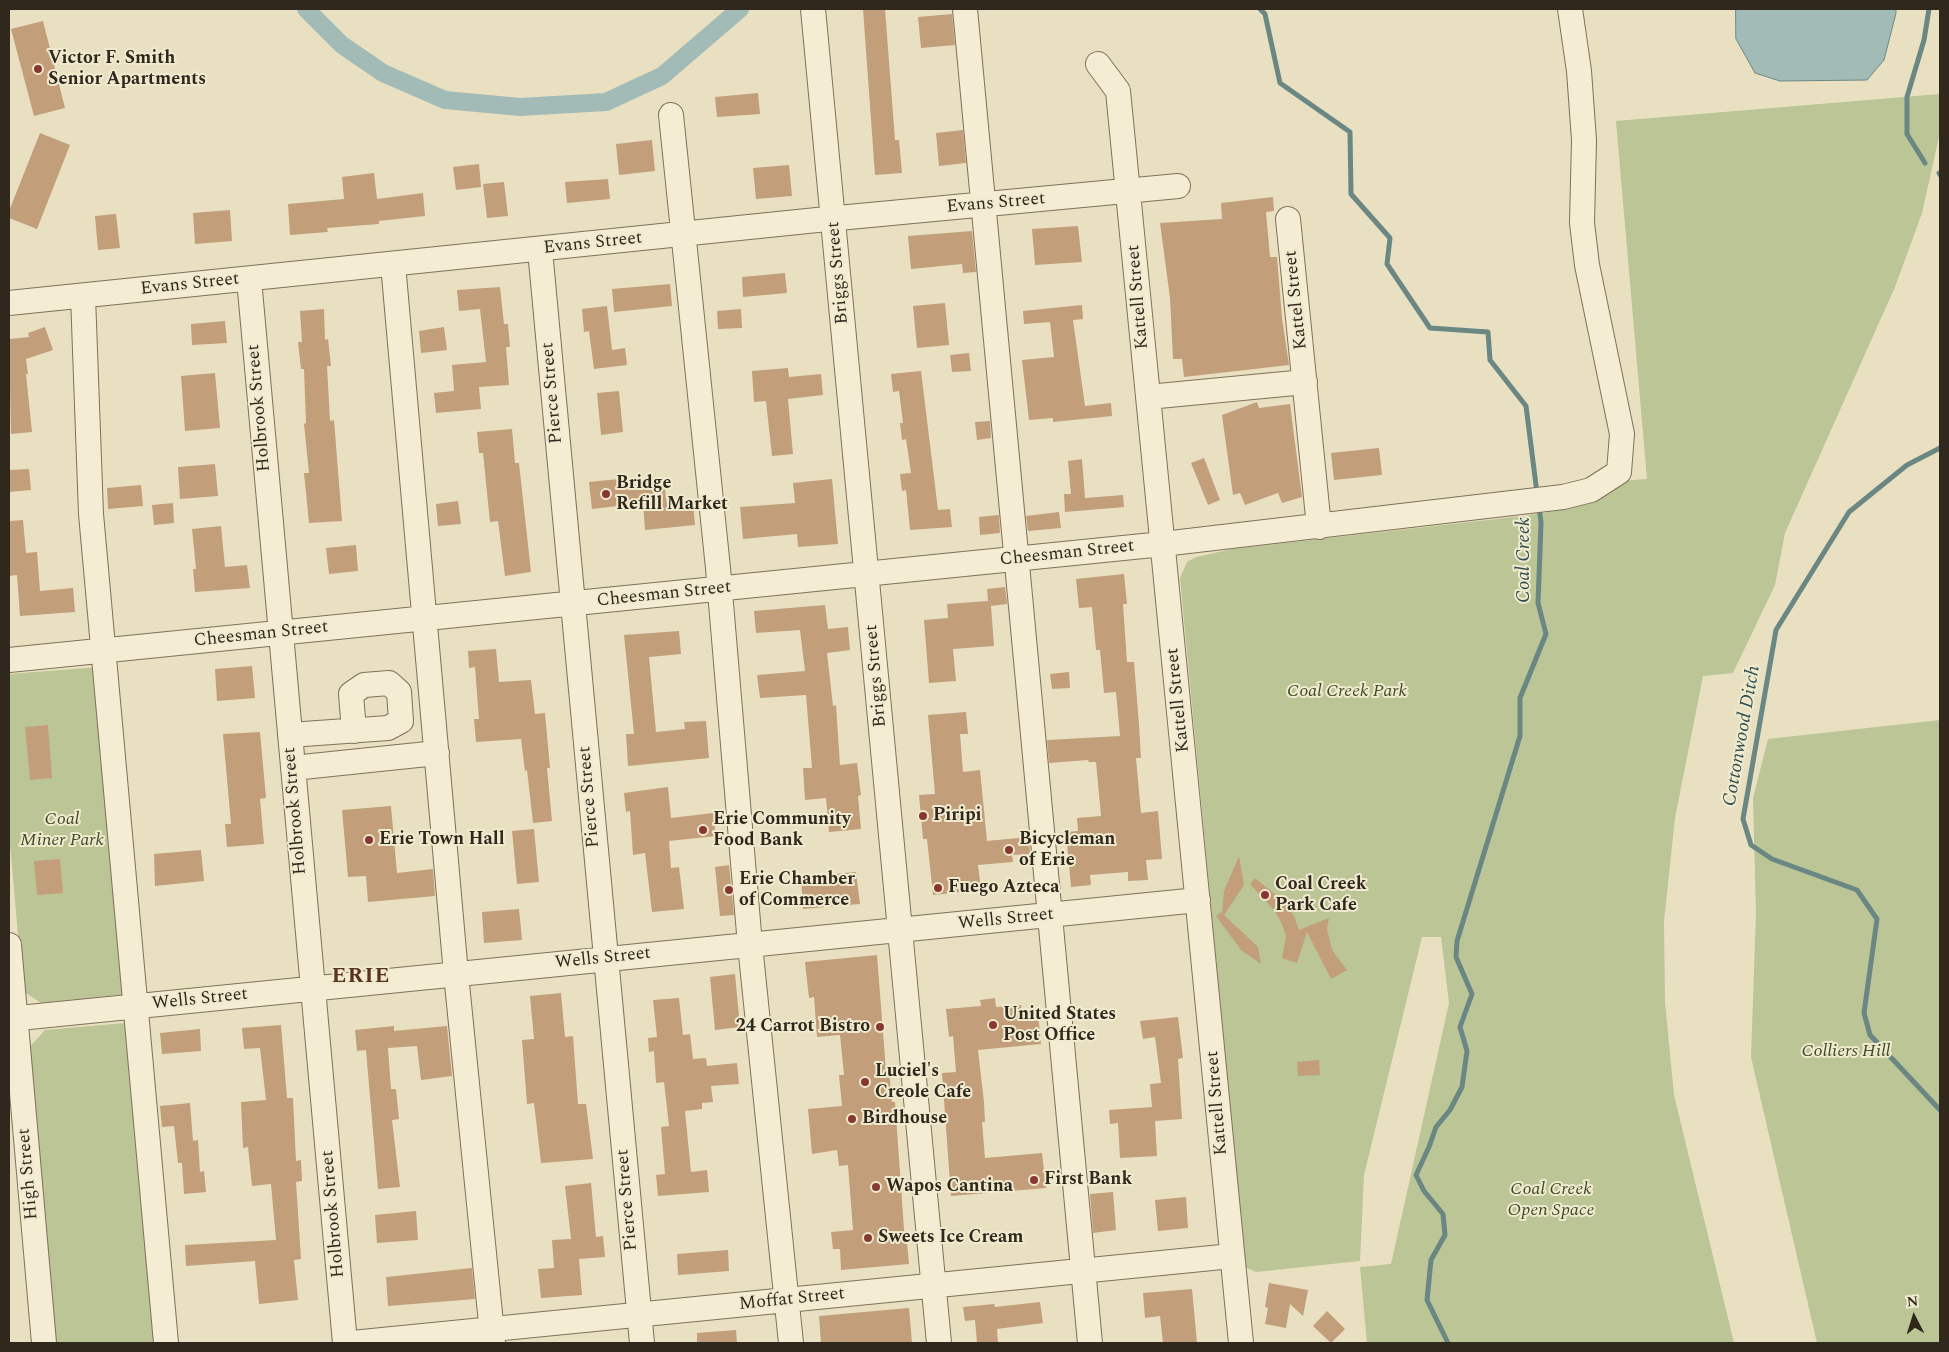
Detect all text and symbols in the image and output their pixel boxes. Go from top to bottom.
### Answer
place label: Victor F. Smith Senior Apartments [48,48,206,90]
marker: Victor F. Smith Senior Apartments [32,63,44,75]
street label: Evans Street [946,189,1046,219]
street label: Briggs Street [824,221,854,325]
street label: Evans Street [543,228,643,260]
street label: Kattell Street [1124,244,1154,350]
street label: Kattel Street [1281,249,1313,351]
street label: Evans Street [140,269,240,301]
street label: Pierce Street [538,341,568,445]
street label: Holbrook Street [244,343,276,473]
place label: Bridge Refill Market [616,473,728,516]
marker: Bridge Refill Market [600,488,612,500]
water label: Coal Creek [1514,517,1536,603]
street label: Cheesman Street [999,536,1135,572]
street label: Cheesman Street [596,577,732,613]
street label: Cheesman Street [193,617,329,653]
street label: Briggs Street [862,624,892,728]
street label: Kattell Street [1163,647,1195,753]
water label: Cottonwood Ditch [1719,664,1767,808]
park label: Coal Creek Park [1287,681,1407,703]
street label: Pierce Street [575,745,605,849]
street label: Holbrook Street [280,746,312,876]
place label: Piripi [933,805,982,827]
park label: Coal Miner Park [20,809,104,852]
place label: Erie Community Food Bank [713,809,851,852]
marker: Piripi [917,810,929,822]
marker: Erie Community Food Bank [697,824,709,836]
place label: Erie Town Hall [379,829,505,851]
place label: Bicycleman of Erie [1019,829,1115,872]
marker: Erie Town Hall [363,834,375,846]
marker: Bicycleman of Erie [1003,844,1015,856]
place label: Erie Chamber of Commerce [739,869,855,912]
place label: Coal Creek Park Cafe [1275,874,1367,916]
place label: Fuego Azteca [948,877,1060,899]
marker: Fuego Azteca [932,882,944,894]
marker: Erie Chamber of Commerce [723,884,735,896]
marker: Coal Creek Park Cafe [1259,889,1271,901]
street label: Wells Street [957,904,1055,936]
street label: Wells Street [554,943,652,975]
district label: ERIE [331,965,391,991]
street label: Wells Street [151,984,249,1016]
place label: United States Post Office [1003,1004,1116,1046]
place label: 24 Carrot Bistro [736,1016,870,1038]
marker: United States Post Office [987,1019,999,1031]
marker: 24 Carrot Bistro [874,1021,886,1033]
park label: Colliers Hill [1802,1041,1890,1063]
street label: Kattell Street [1203,1050,1233,1156]
place label: Luciel's Creole Cafe [875,1061,971,1104]
marker: Luciel's Creole Cafe [859,1076,871,1088]
place label: Birdhouse [862,1108,947,1130]
marker: Birdhouse [846,1113,858,1125]
street label: High Street [14,1127,44,1221]
street label: Pierce Street [613,1148,643,1252]
street label: Holbrook Street [318,1149,350,1279]
place label: First Bank [1044,1169,1132,1191]
marker: First Bank [1028,1174,1040,1186]
place label: Wapos Cantina [886,1176,1013,1198]
park label: Coal Creek Open Space [1508,1179,1594,1222]
marker: Wapos Cantina [870,1181,882,1193]
place label: Sweets Ice Cream [878,1227,1024,1249]
marker: Sweets Ice Cream [862,1232,874,1244]
street label: Moffat Street [738,1284,846,1316]
text: N [1906,1291,1919,1313]
north arrow [1889,1292,1939,1342]

